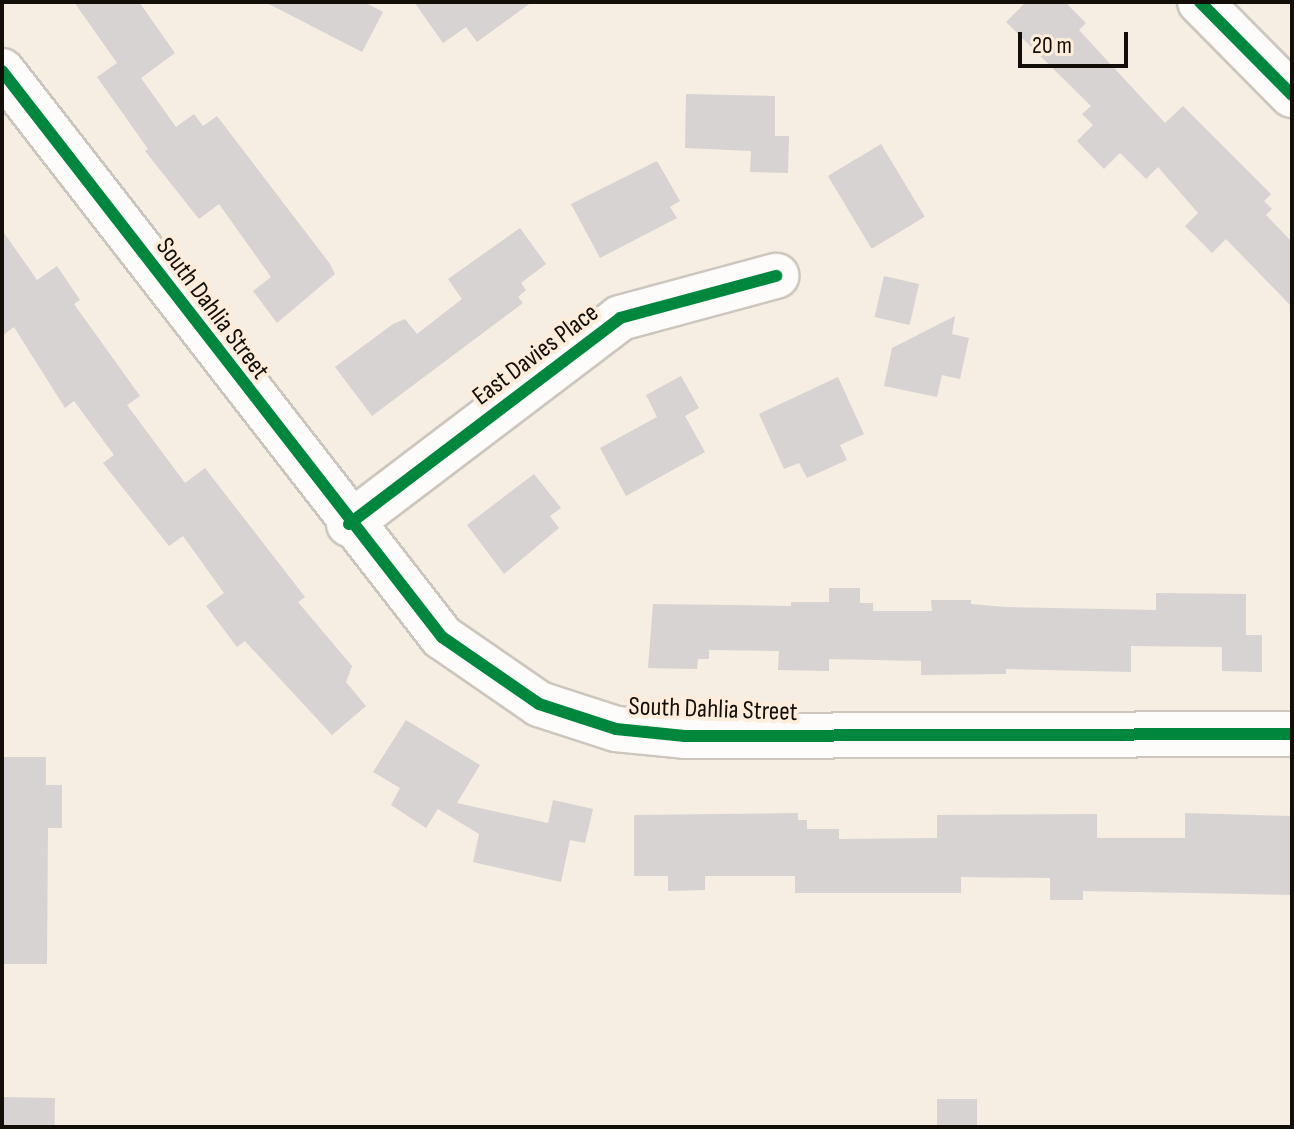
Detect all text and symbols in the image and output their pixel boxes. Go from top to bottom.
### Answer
scale bar [1022,16,1132,66]
text: 20 m [1032,31,1072,60]
street label: South Dahlia Street [149,232,275,386]
street label: East Davies Place [467,298,605,412]
street label: South Dahlia Street [628,691,798,729]

